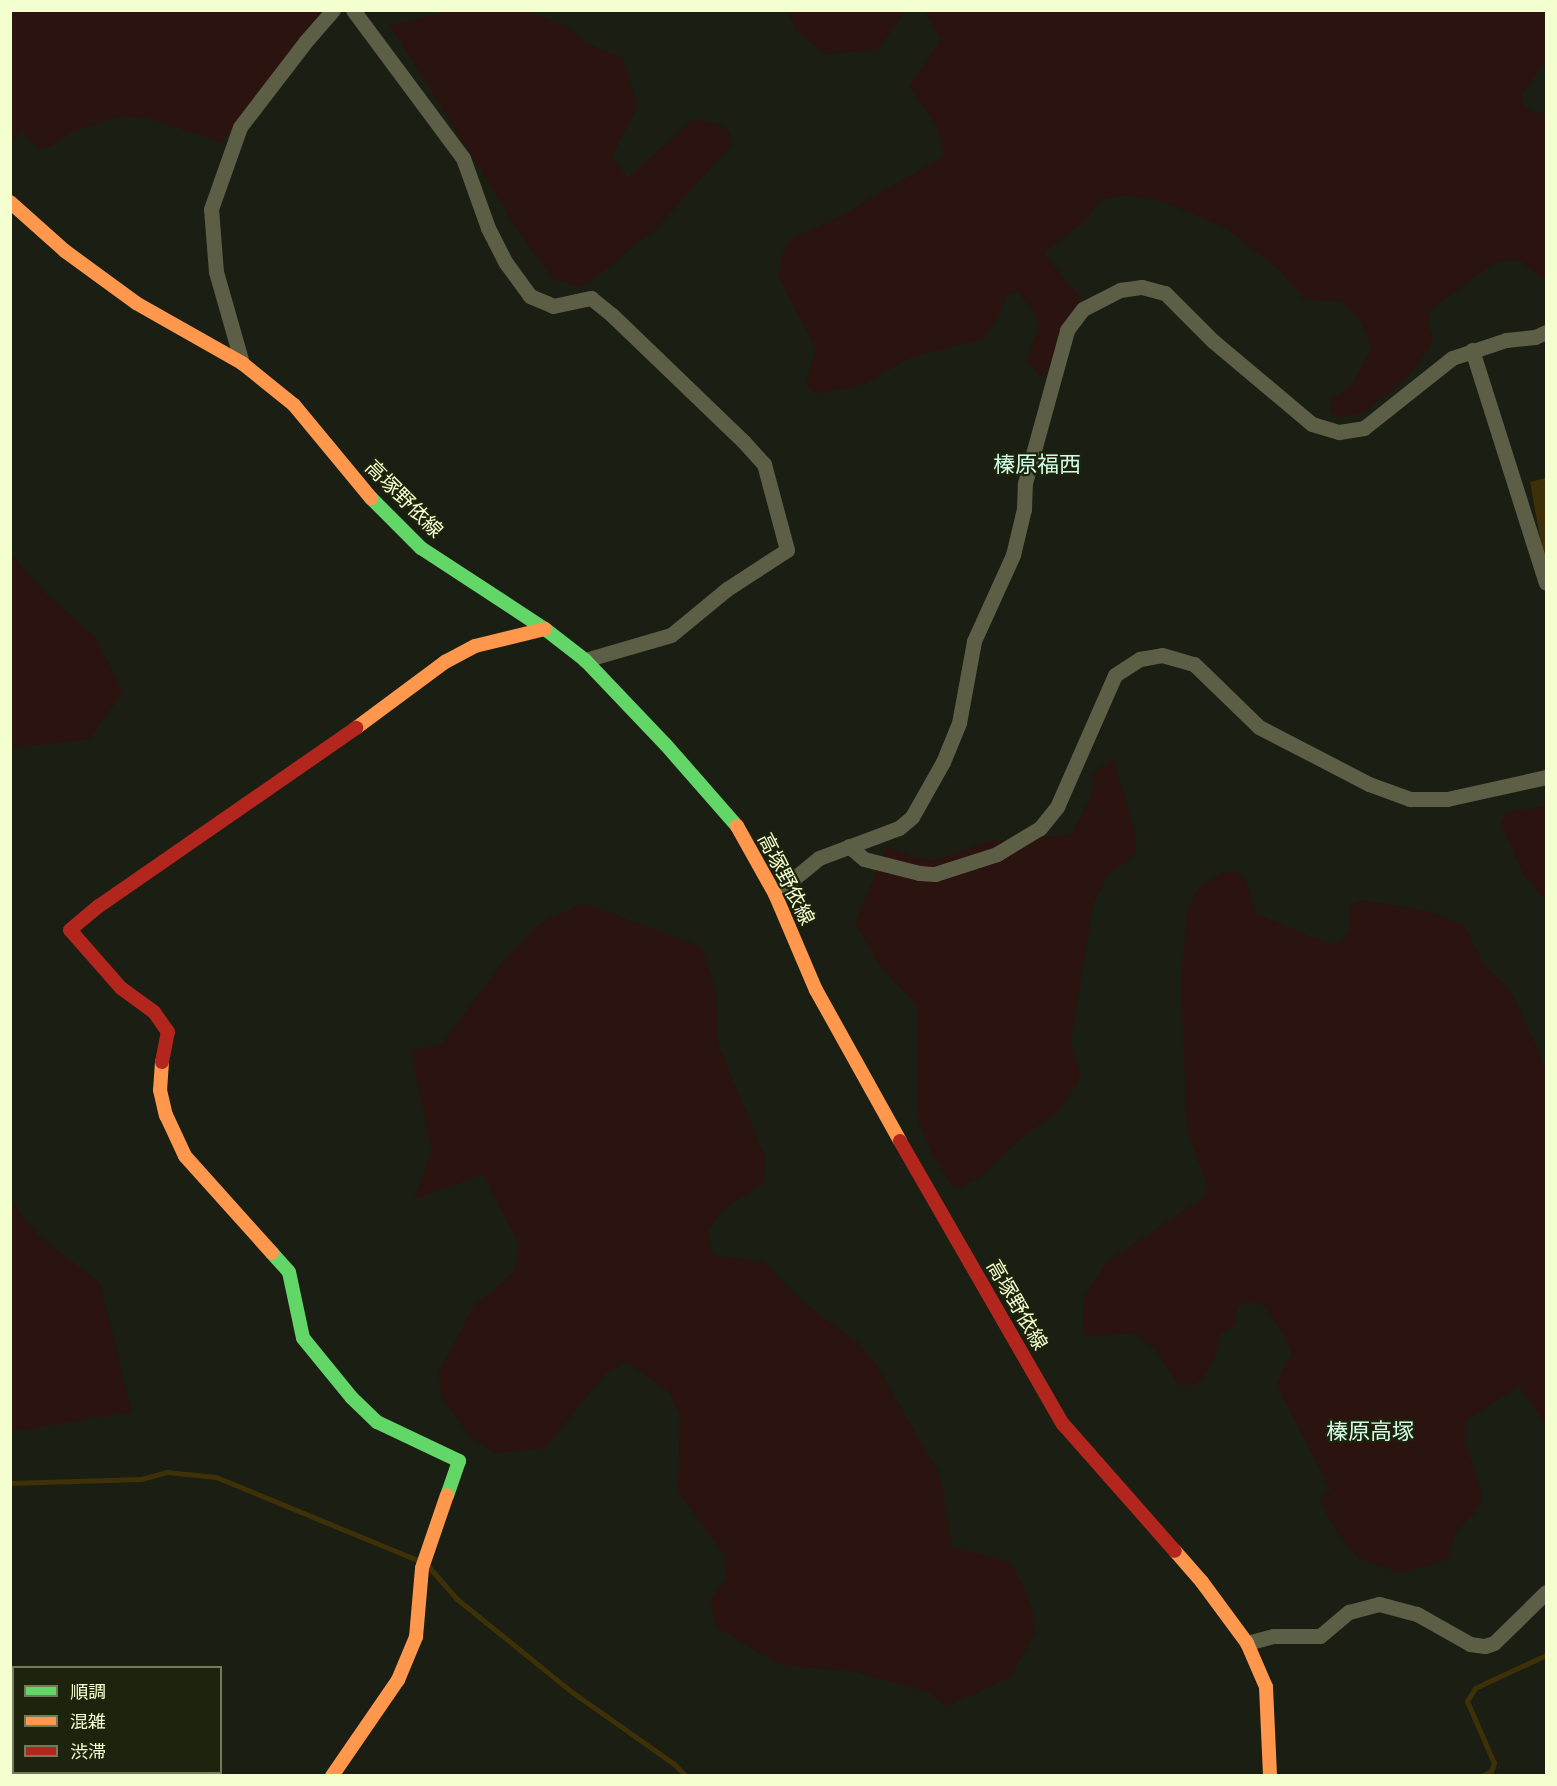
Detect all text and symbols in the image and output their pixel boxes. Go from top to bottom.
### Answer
district label: 榛原福西 [993,452,1081,478]
street label: 高塚野依線 [360,455,448,543]
street label: 高塚野依線 [753,829,819,929]
street label: 高塚野依線 [982,1256,1052,1354]
district label: 榛原高塚 [1326,1419,1414,1445]
legend [12,1666,222,1774]
text: 順調 [70,1679,106,1704]
text: 混雑 [70,1709,106,1734]
text: 渋滞 [70,1739,106,1764]

